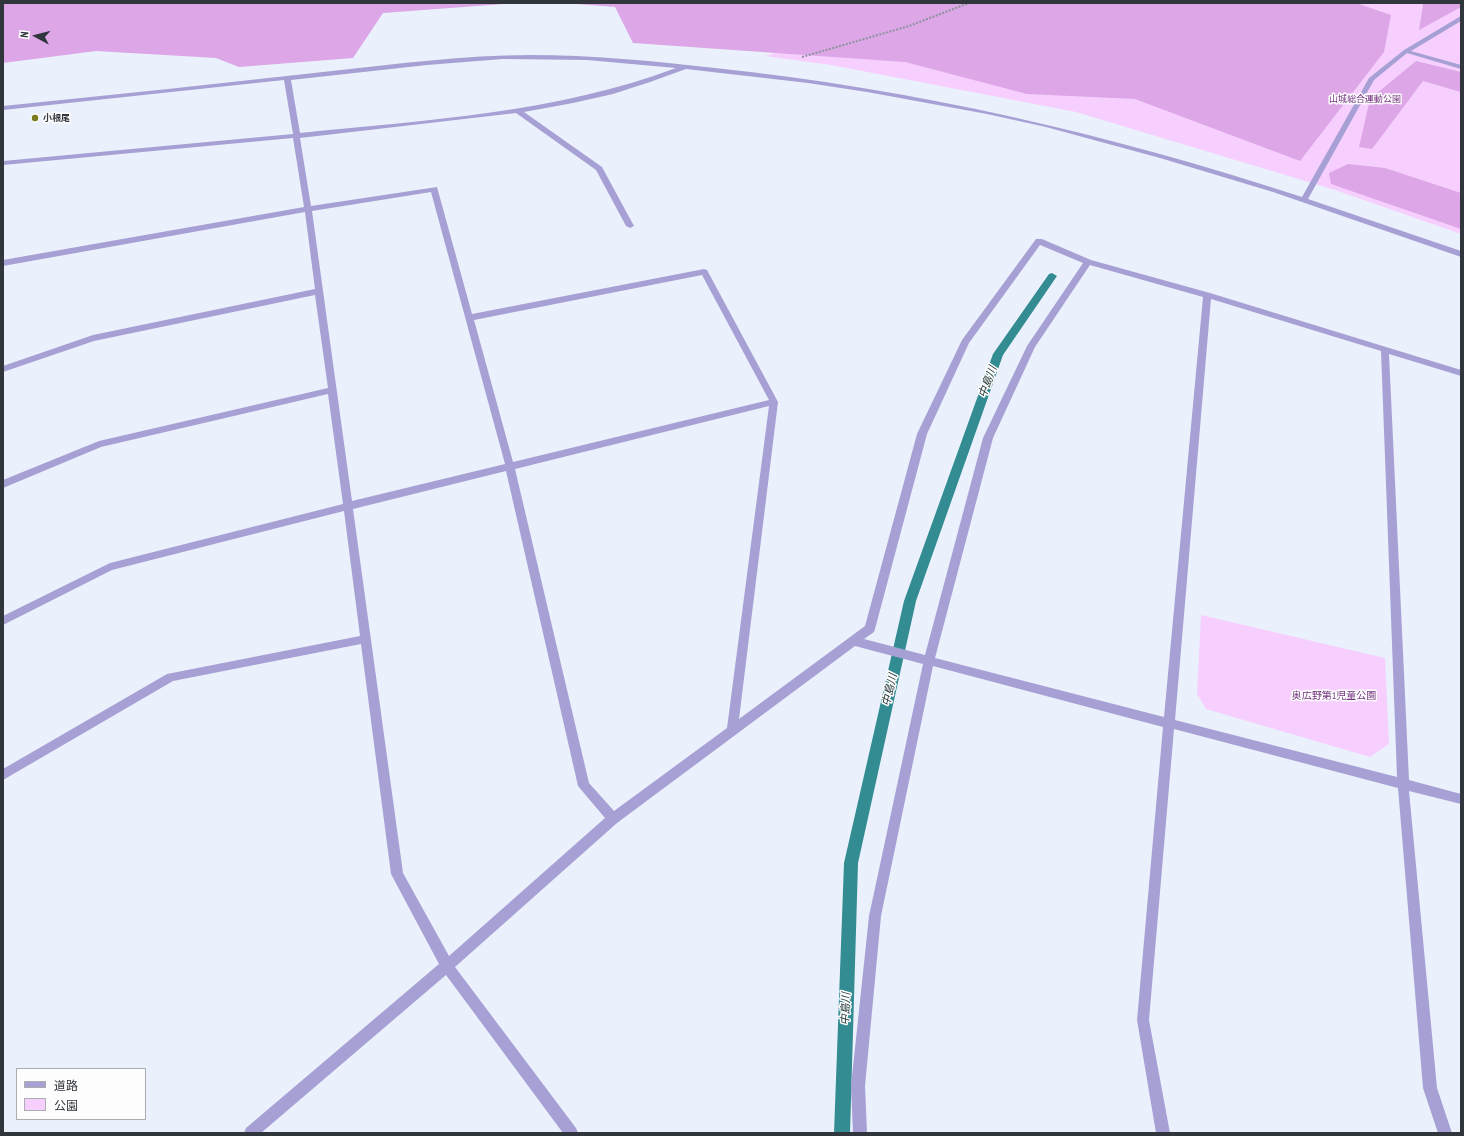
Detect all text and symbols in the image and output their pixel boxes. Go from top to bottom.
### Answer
north arrow [16,16,56,56]
text: N [17,31,31,38]
park label: 山城総合運動公園 [1329,94,1401,104]
marker: 小根尾 [30,113,40,123]
place label: 小根尾 [43,113,70,123]
water label: 中島川 [976,364,1000,400]
water label: 中島川 [880,672,900,708]
park label: 奥広野第1児童公園 [1292,690,1376,702]
water label: 中島川 [839,992,853,1026]
legend [16,1068,146,1120]
text: 道路 [54,1078,78,1093]
text: 公園 [54,1098,78,1113]

